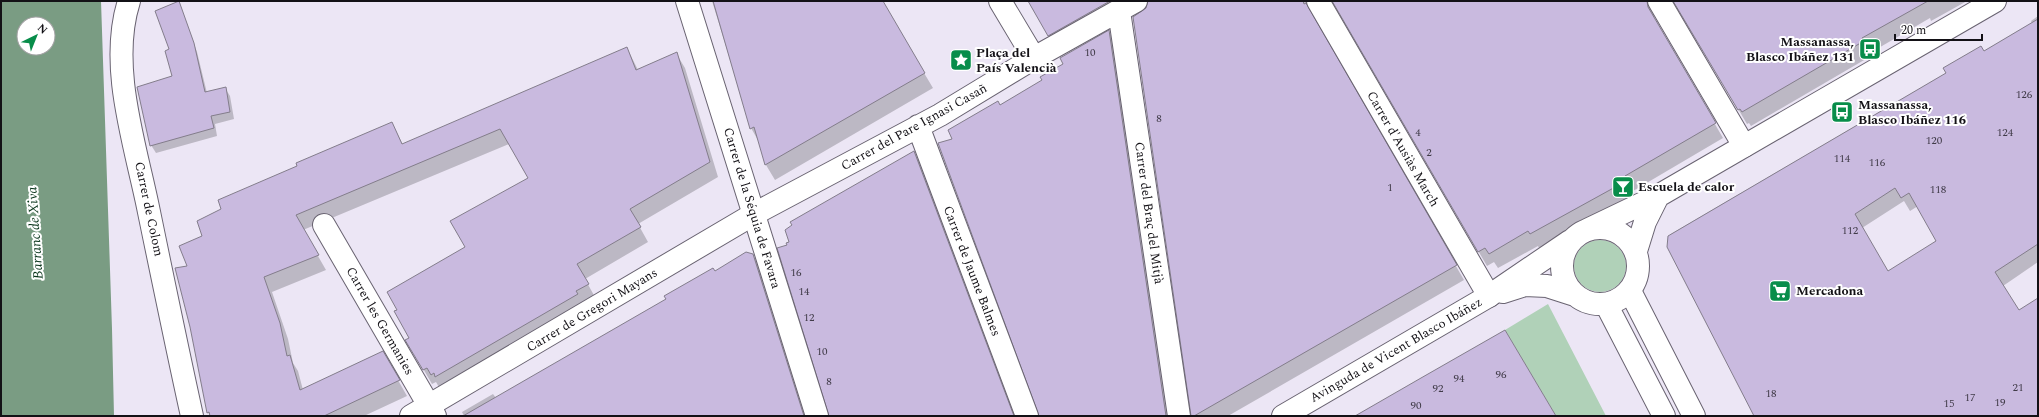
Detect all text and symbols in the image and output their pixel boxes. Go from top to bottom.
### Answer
north arrow [16,16,56,56]
scale bar [1895,16,1982,42]
text: N [33,20,52,38]
text: 20 m [1901,21,1926,40]
place label: Massanassa, Blasco Ibáñez 131 [1746,32,1854,67]
bus stop icon: Massanassa, Blasco Ibáñez 131 [1857,36,1883,62]
place label: Plaça del País Valencià [976,43,1057,78]
house number: 10 [1085,44,1096,61]
place icon: Plaça del País Valencià [948,47,974,73]
street label: Carrer del Pare Ignasi Casañ [837,78,991,176]
house number: 126 [2016,86,2033,103]
street label: Carrer d'Ausiàs March [1362,87,1445,211]
place label: Massanassa, Blasco Ibáñez 116 [1858,95,1966,130]
bus stop icon: Massanassa, Blasco Ibáñez 116 [1829,99,1855,125]
house number: 8 [1156,110,1162,127]
house number: 4 [1415,124,1421,141]
house number: 124 [1997,124,2014,141]
street label: Carrer de la Séquia de Favara [718,125,786,292]
house number: 120 [1926,132,1943,149]
street label: Carrer del Braç del Mitjà [1129,141,1169,286]
house number: 2 [1426,144,1432,161]
house number: 114 [1834,150,1851,167]
house number: 116 [1869,154,1886,171]
street label: Carrer de Colom [129,160,169,258]
bar icon: Escuela de calor [1610,174,1636,200]
place label: Escuela de calor [1638,177,1735,197]
house number: 1 [1387,179,1393,196]
house number: 118 [1930,181,1947,198]
water label: Barranc de Xiva [21,186,49,280]
street label: Carrer de Jaume Balmes [938,203,1006,339]
house number: 112 [1842,222,1859,239]
street label: Carrer les Germanies [341,263,419,379]
street label: Carrer de Gregori Mayans [523,263,661,357]
house number: 16 [791,264,802,281]
supermarket icon: Mercadona [1767,278,1793,304]
place label: Mercadona [1796,281,1864,301]
house number: 14 [799,283,810,300]
street label: Avinguda de Vicent Blasco Ibáñez [1306,292,1486,408]
house number: 12 [804,309,815,326]
house number: 10 [817,343,828,360]
house number: 96 [1496,366,1507,383]
house number: 94 [1454,370,1465,387]
house number: 8 [826,373,832,390]
house number: 21 [2013,379,2024,396]
house number: 92 [1433,380,1444,397]
house number: 18 [1766,385,1777,402]
house number: 17 [1965,389,1976,406]
house number: 19 [1995,394,2006,411]
house number: 15 [1944,395,1955,412]
house number: 90 [1411,397,1422,414]

